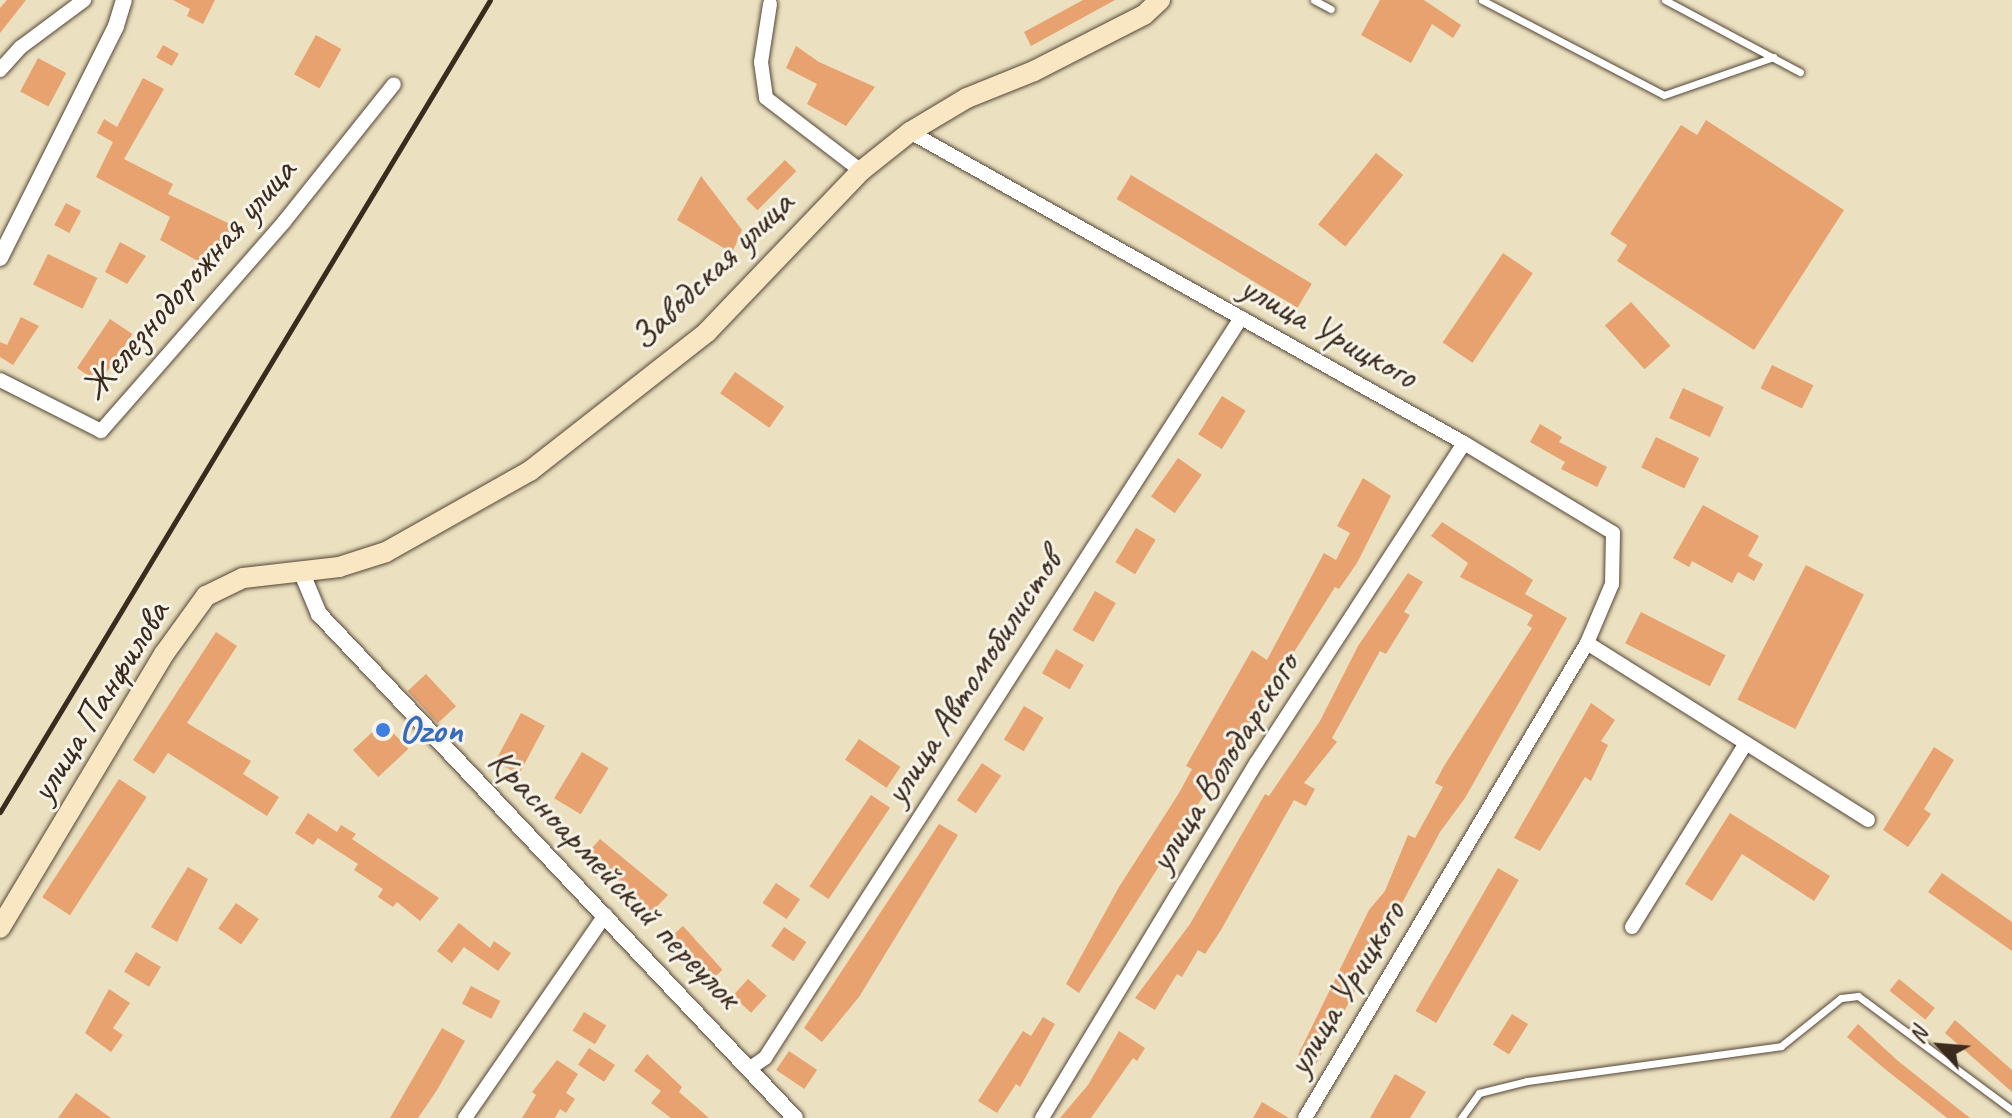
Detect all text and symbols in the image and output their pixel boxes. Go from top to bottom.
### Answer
street label: Железнодорожная улица [69,147,307,411]
street label: Заводская улица [618,179,804,361]
street label: улица Урицкого [1233,264,1425,398]
street label: улица Автомобилистов [873,542,1071,812]
street label: улица Панфилова [19,592,179,810]
street label: улица Володарского [1138,645,1308,879]
place label: Ozon [399,707,462,753]
marker: Ozon [374,721,392,739]
street label: Красноармейский переулок [479,738,751,1018]
street label: улица Урицкого [1275,893,1415,1083]
north arrow [1900,1006,1980,1086]
text: N [1903,1023,1934,1048]

